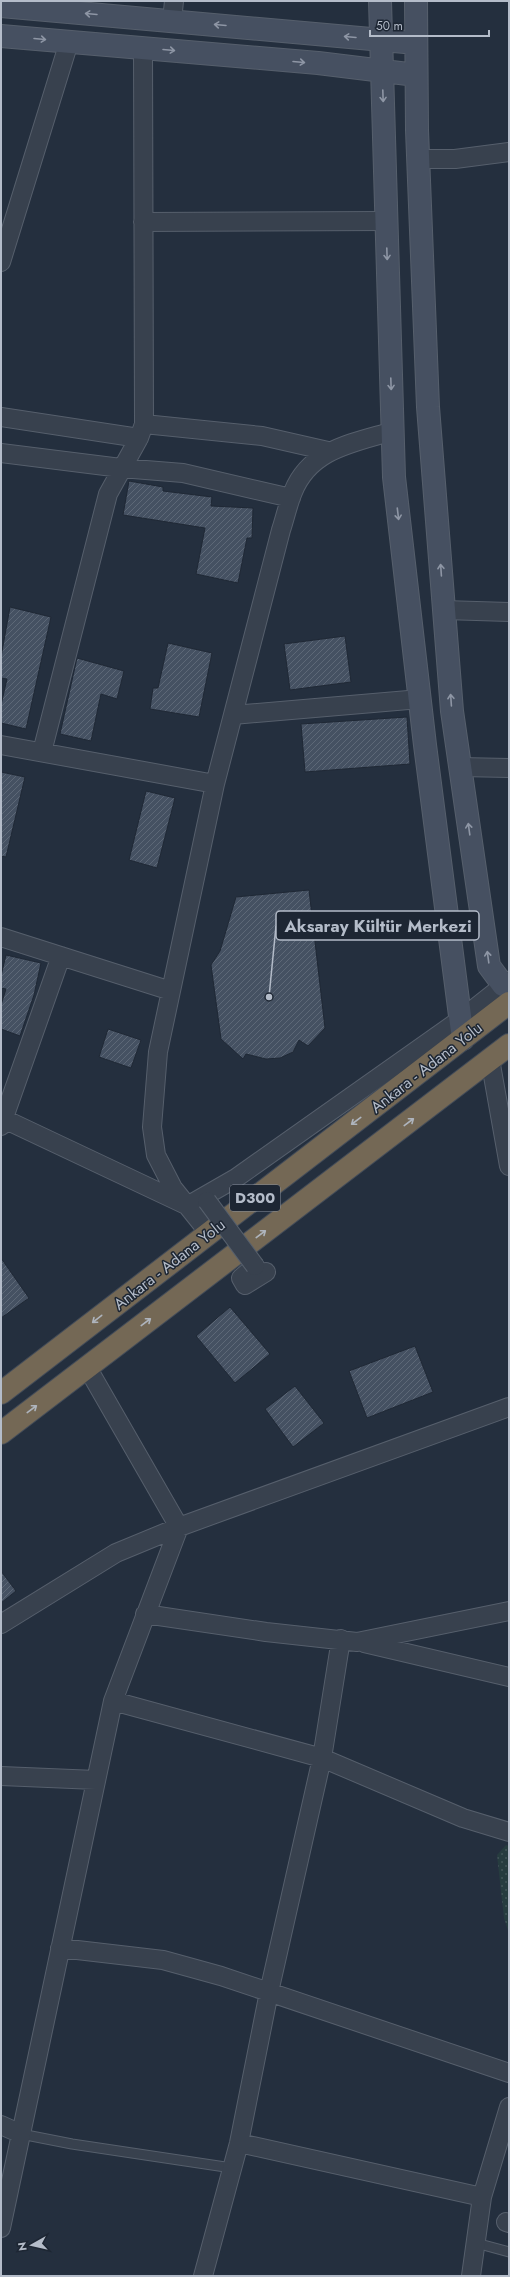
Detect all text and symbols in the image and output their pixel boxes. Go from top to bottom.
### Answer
one-way arrow [85,10,98,17]
scale bar [370,12,489,38]
text: 50 m [376,17,403,35]
one-way arrow [214,22,227,29]
one-way arrow [343,33,356,41]
one-way arrow [33,36,46,43]
one-way arrow [162,47,175,54]
one-way arrow [292,58,305,65]
one-way arrow [379,89,386,102]
one-way arrow [383,247,391,260]
one-way arrow [388,377,395,390]
one-way arrow [395,507,402,520]
one-way arrow [438,564,445,577]
one-way arrow [448,694,455,707]
one-way arrow [465,823,473,836]
callout: Aksaray Kültür Merkezi [276,911,479,940]
text: Aksaray Kültür Merkezi [283,914,472,938]
one-way arrow [484,951,492,964]
street label: Ankara - Adana Yolu [366,1016,487,1118]
one-way arrow [351,1117,362,1125]
one-way arrow [403,1117,414,1126]
road number: D300 [230,1185,280,1211]
street label: Ankara - Adana Yolu [109,1213,230,1315]
one-way arrow [255,1230,266,1239]
one-way arrow [92,1315,103,1323]
one-way arrow [141,1318,152,1326]
one-way arrow [26,1405,37,1414]
north arrow [12,2225,52,2265]
text: N [14,2241,31,2252]

